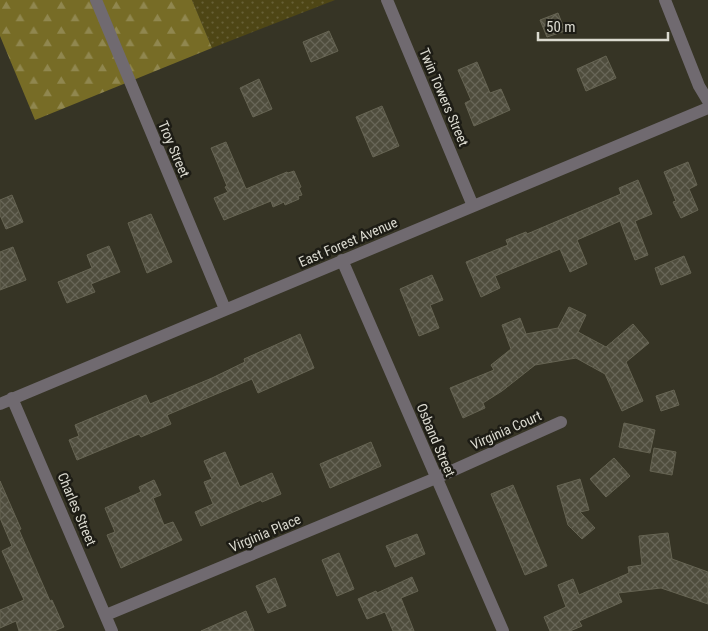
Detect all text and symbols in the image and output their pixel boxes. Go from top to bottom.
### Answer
scale bar [538,10,668,42]
text: 50 m [546,18,576,36]
street label: Twin Towers Street [416,46,472,148]
street label: Troy Street [155,118,193,180]
street label: East Forest Avenue [296,214,400,270]
street label: Osband Street [413,401,459,479]
street label: Virginia Court [468,407,544,453]
street label: Charles Street [54,470,100,548]
street label: Virginia Place [227,511,303,555]

